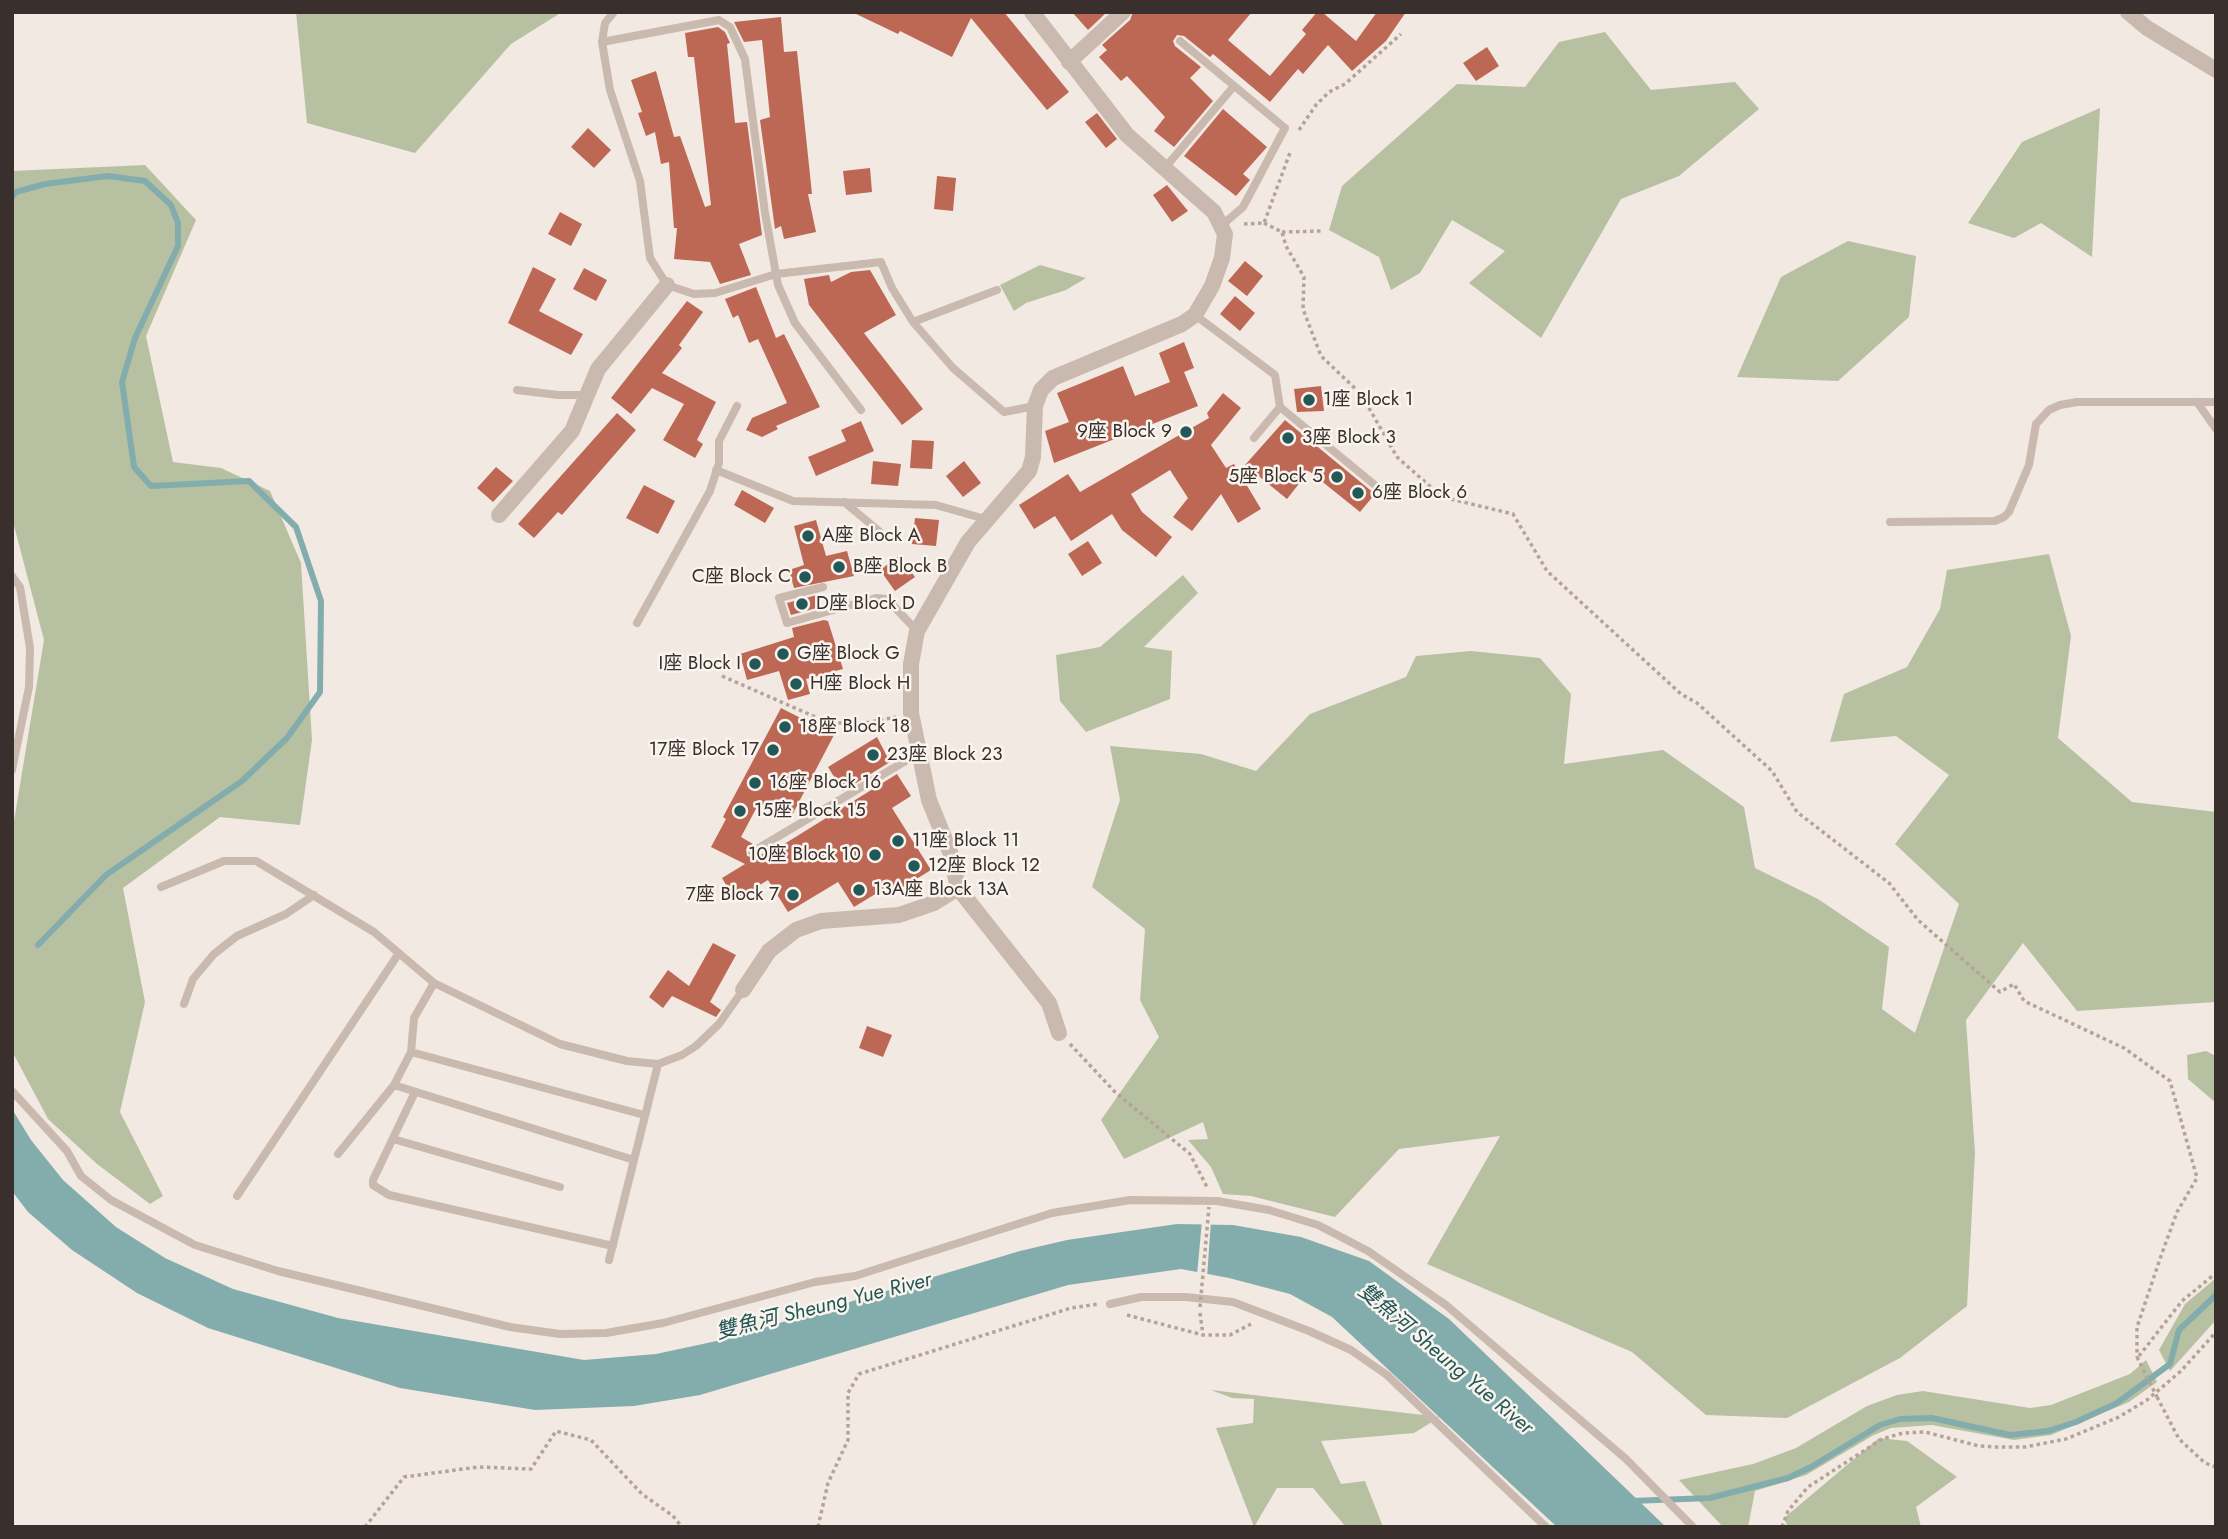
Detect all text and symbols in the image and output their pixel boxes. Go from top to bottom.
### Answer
place label: 1座 Block 1 [1323,389,1413,411]
marker: 1座 Block 1 [1301,392,1317,408]
place label: 9座 Block 9 [1077,421,1172,443]
marker: 9座 Block 9 [1178,424,1194,440]
place label: 3座 Block 3 [1302,427,1396,449]
marker: 3座 Block 3 [1280,430,1296,446]
place label: 5座 Block 5 [1228,466,1323,488]
marker: 5座 Block 5 [1329,469,1345,485]
place label: 6座 Block 6 [1372,482,1467,504]
marker: 6座 Block 6 [1350,485,1366,501]
place label: A座 Block A [822,525,920,547]
marker: A座 Block A [800,528,816,544]
place label: B座 Block B [853,556,947,578]
marker: B座 Block B [831,559,847,575]
place label: C座 Block C [692,566,791,588]
marker: C座 Block C [797,569,813,585]
place label: D座 Block D [816,593,915,615]
marker: D座 Block D [794,596,810,612]
place label: G座 Block G [797,643,900,665]
marker: G座 Block G [775,646,791,662]
place label: I座 Block I [659,653,741,675]
marker: I座 Block I [747,656,763,672]
place label: H座 Block H [810,673,910,695]
marker: H座 Block H [788,676,804,692]
place label: 18座 Block 18 [799,716,910,738]
marker: 18座 Block 18 [777,719,793,735]
place label: 17座 Block 17 [649,739,759,761]
marker: 17座 Block 17 [765,742,781,758]
place label: 23座 Block 23 [887,744,1003,766]
marker: 23座 Block 23 [865,747,881,763]
place label: 16座 Block 16 [769,772,881,794]
marker: 16座 Block 16 [747,775,763,791]
place label: 15座 Block 15 [754,800,866,822]
marker: 15座 Block 15 [732,803,748,819]
place label: 11座 Block 11 [912,830,1019,852]
marker: 11座 Block 11 [890,833,906,849]
place label: 10座 Block 10 [748,844,861,866]
marker: 10座 Block 10 [867,847,883,863]
place label: 12座 Block 12 [928,855,1040,877]
marker: 12座 Block 12 [906,858,922,874]
place label: 13A座 Block 13A [873,879,1009,901]
marker: 13A座 Block 13A [851,882,867,898]
place label: 7座 Block 7 [686,884,779,906]
marker: 7座 Block 7 [785,887,801,903]
water label: 雙魚河 Sheung Yue River [714,1268,934,1346]
water label: 雙魚河 Sheung Yue River [1352,1279,1538,1441]

